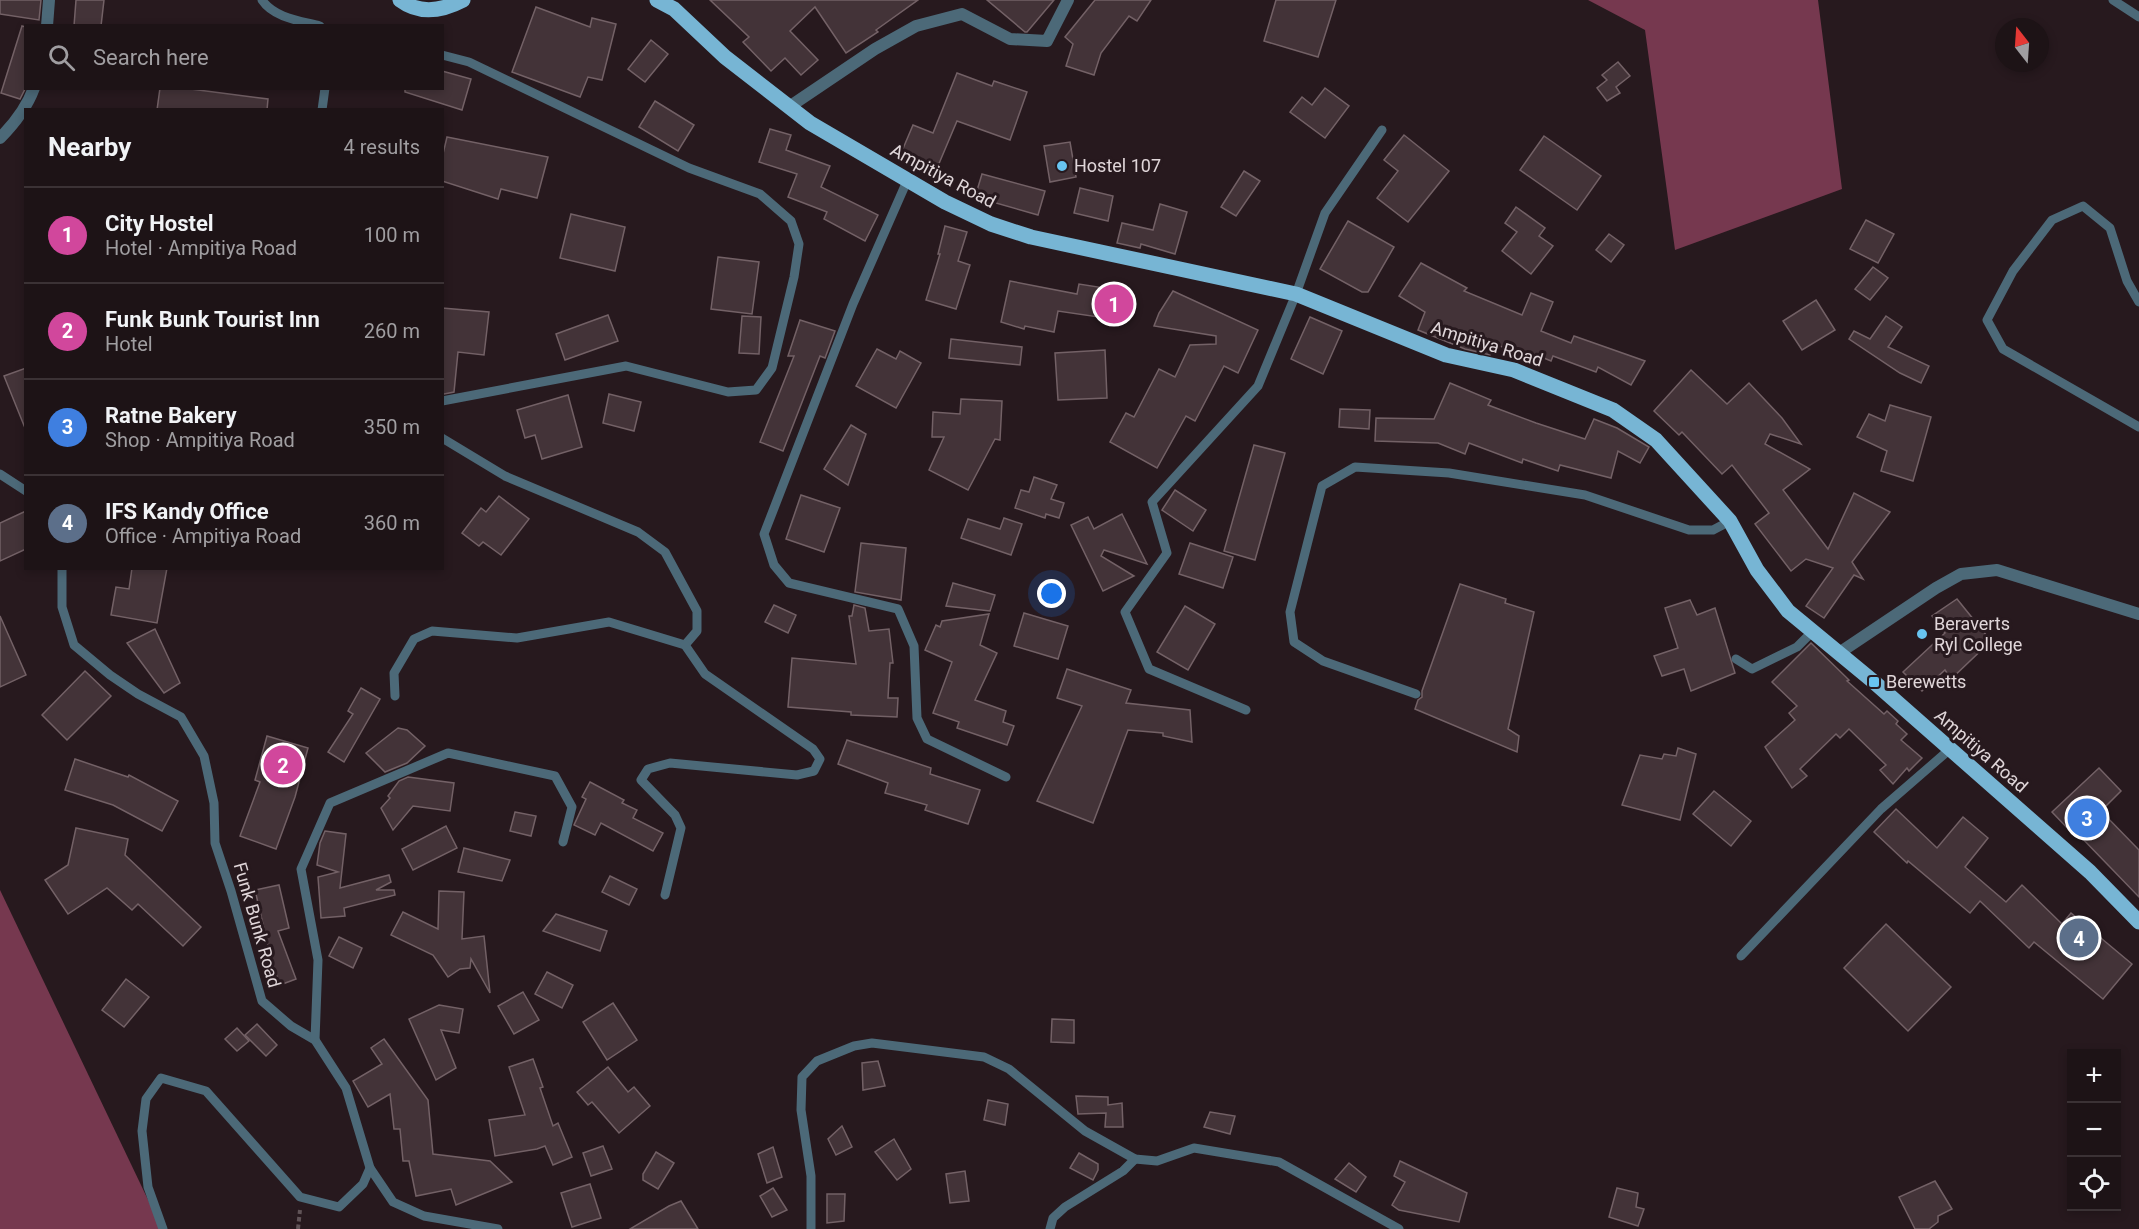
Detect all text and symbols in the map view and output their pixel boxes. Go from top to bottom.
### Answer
north arrow [1995,18,2049,72]
search box [24,24,444,90]
icon: search [45,41,78,74]
text: Search here [93,45,209,70]
text: Nearby [48,132,131,162]
text: 4 results [344,135,420,159]
street label: Ampitiya Road [887,139,999,212]
place label: Hostel 107 [1074,155,1161,176]
marker: Hostel 107 [1055,159,1069,173]
text: City Hostel [105,211,214,236]
text: 1 [62,223,73,247]
text: 100 m [364,223,420,247]
text: Hotel · Ampitiya Road [105,236,297,260]
pin: 1 [1094,282,1134,326]
text: Funk Bunk Tourist Inn [105,307,320,332]
street label: Ampitiya Road [1429,316,1546,371]
text: 2 [62,319,73,343]
text: 260 m [364,319,420,343]
text: Hotel [105,332,153,356]
text: Ratne Bakery [105,403,237,428]
text: 3 [62,415,73,439]
text: 350 m [364,415,420,439]
text: Shop · Ampitiya Road [105,428,295,452]
text: IFS Kandy Office [105,499,269,524]
text: 4 [62,511,73,535]
text: 360 m [364,511,420,535]
text: Office · Ampitiya Road [105,524,301,548]
your location [1037,579,1066,608]
place label: Beraverts Ryl College [1934,613,2022,655]
marker: Beraverts Ryl College [1915,627,1929,641]
place label: Berewetts [1886,671,1966,692]
marker: Berewetts [1867,675,1881,689]
street label: Ampitiya Road [1931,705,2032,797]
pin: 2 [264,742,302,788]
pin: 3 [2068,796,2106,840]
street label: Funk Bunk Road [230,860,285,990]
pin: 4 [2060,916,2098,960]
map controls [2067,1049,2121,1211]
button: + [2067,1049,2121,1103]
button: − [2067,1103,2121,1157]
button: locate [2067,1157,2121,1211]

